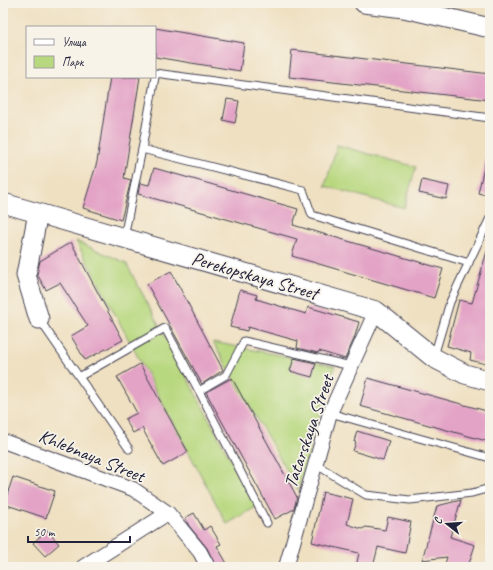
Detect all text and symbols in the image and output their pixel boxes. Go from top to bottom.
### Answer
legend [26,26,156,78]
text: Улица [62,34,87,50]
text: Парк [62,54,85,70]
street label: Perekopskaya Street [189,246,323,306]
street label: Tatarskaya Street [278,370,340,491]
street label: Khlebnaya Street [35,424,150,489]
north arrow [427,504,467,544]
text: С [430,515,445,526]
scale bar [28,518,130,544]
text: 50 m [34,524,56,540]

